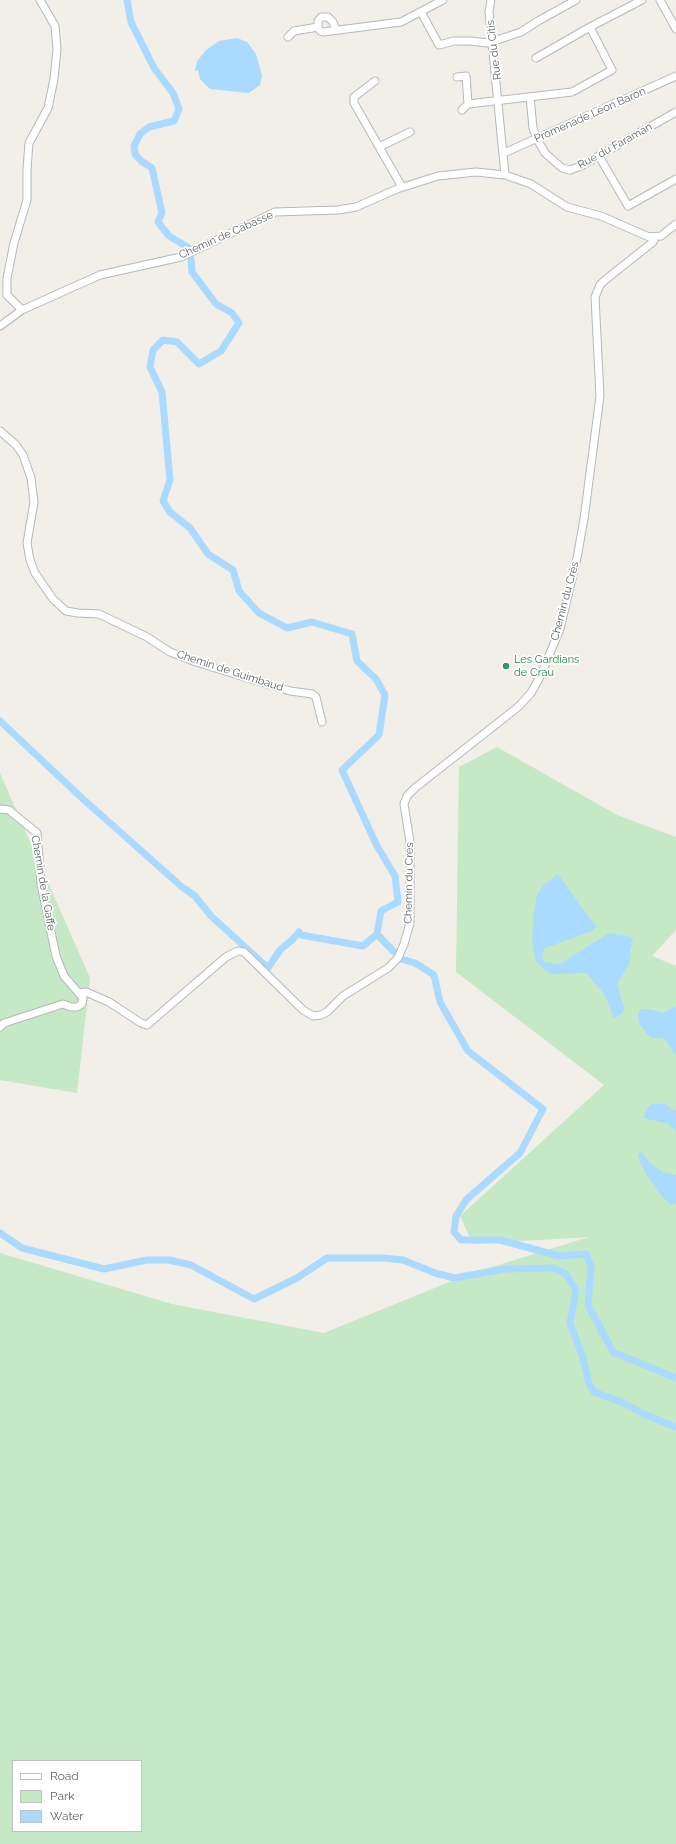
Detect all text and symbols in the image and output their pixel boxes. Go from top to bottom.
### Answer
street label: Rue du Citis [484,19,504,81]
street label: Promenade Léon Baron [532,84,648,146]
street label: Rue du Faraman [575,120,655,172]
street label: Chemin de Cabasse [177,208,275,262]
street label: Chemin du Crès [548,560,582,642]
street label: Chemin de Guimbaud [175,648,285,694]
place label: Les Gardians de Crau [514,653,579,679]
marker: Les Gardians de Crau [501,661,511,671]
street label: Chemin de la Gaffe [28,834,58,932]
street label: Chemin du Crès [402,842,416,924]
legend [12,1760,142,1832]
text: Road [50,1769,79,1783]
text: Park [50,1789,75,1803]
text: Water [50,1809,84,1823]

